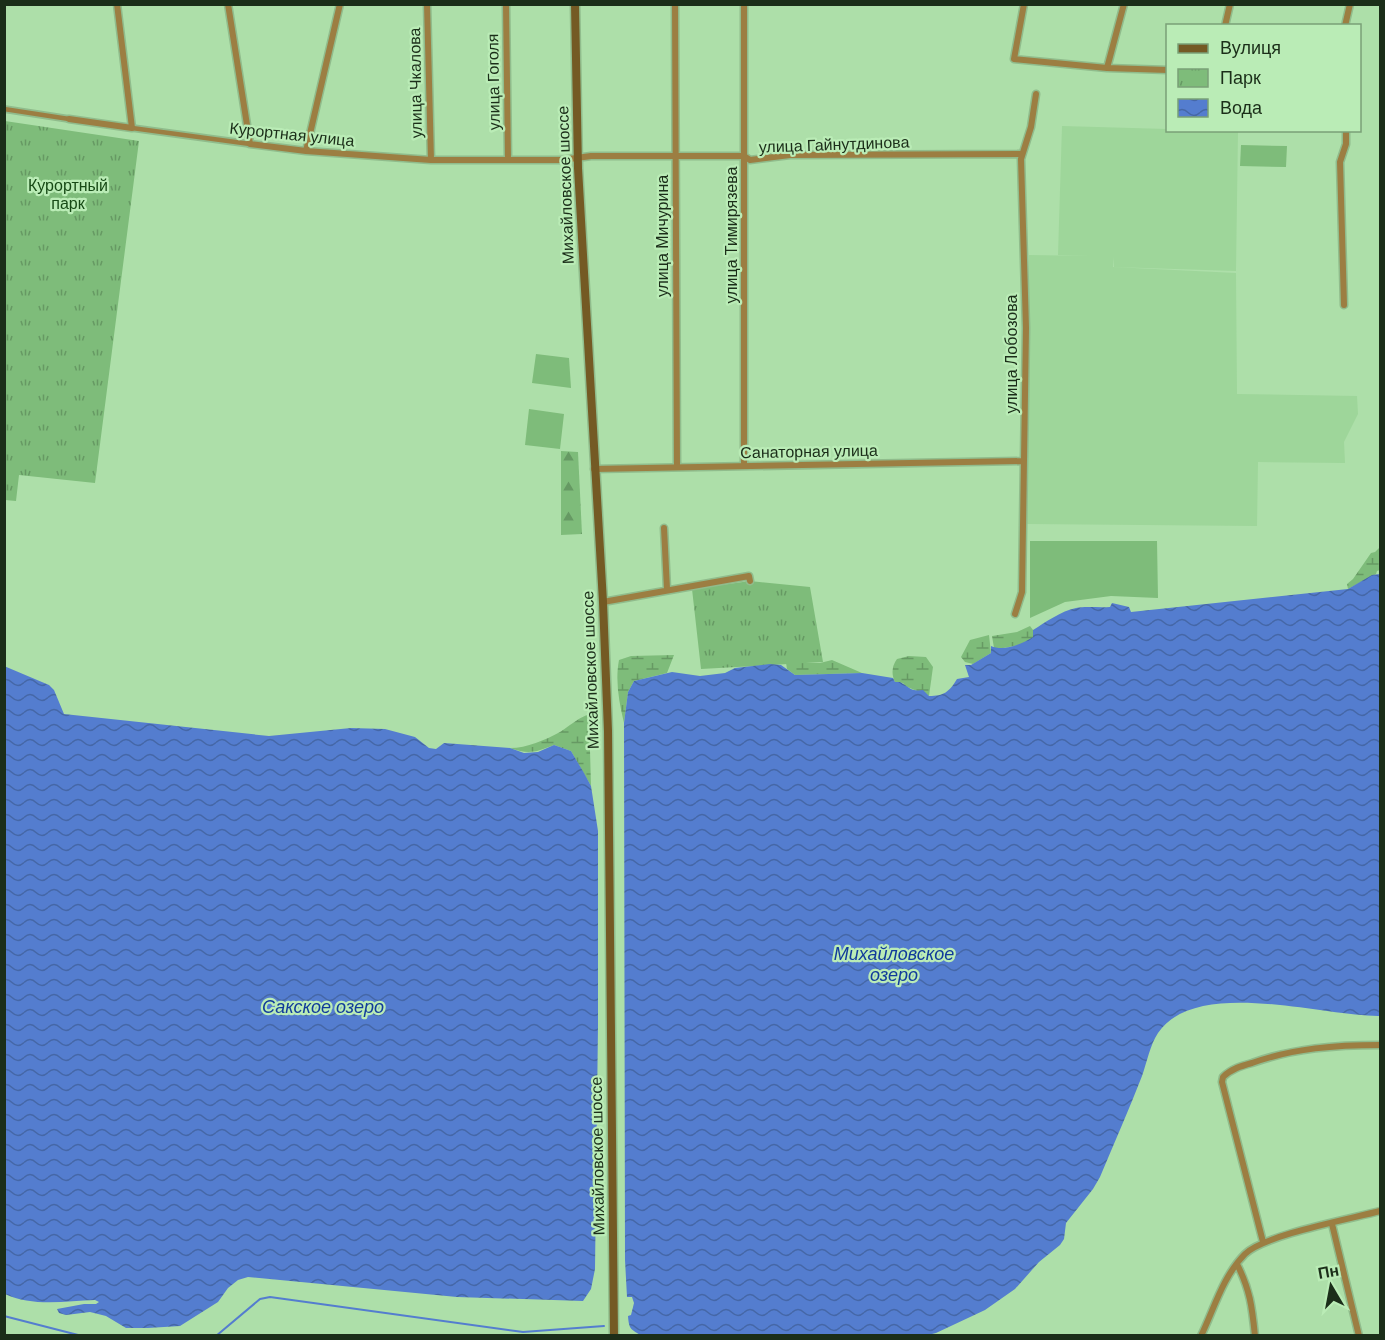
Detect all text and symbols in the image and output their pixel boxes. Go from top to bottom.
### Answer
legend [1166,24,1361,132]
street label: улица Чкалова [404,27,427,139]
street label: улица Гоголя [482,33,505,131]
text: Вулиця [1220,36,1281,60]
text: Парк [1220,66,1261,90]
text: Вода [1220,96,1263,120]
street label: Михайловское шоссе [552,105,579,265]
street label: Курортная улица [228,117,356,152]
street label: улица Гайнутдинова [758,131,910,158]
street label: улица Тимирязева [721,166,742,303]
park label: Курортный парк [28,175,108,214]
street label: улица Мичурина [652,175,673,297]
street label: улица Лобозова [1001,295,1022,413]
street label: Санаторная улица [740,440,878,463]
street label: Михайловское шоссе [577,590,604,750]
water label: Михайловское озеро [834,942,954,987]
water label: Сакское озеро [262,995,384,1019]
street label: Михайловское шоссе [586,1076,609,1235]
north arrow [1301,1256,1361,1316]
text: Пн [1316,1260,1341,1284]

